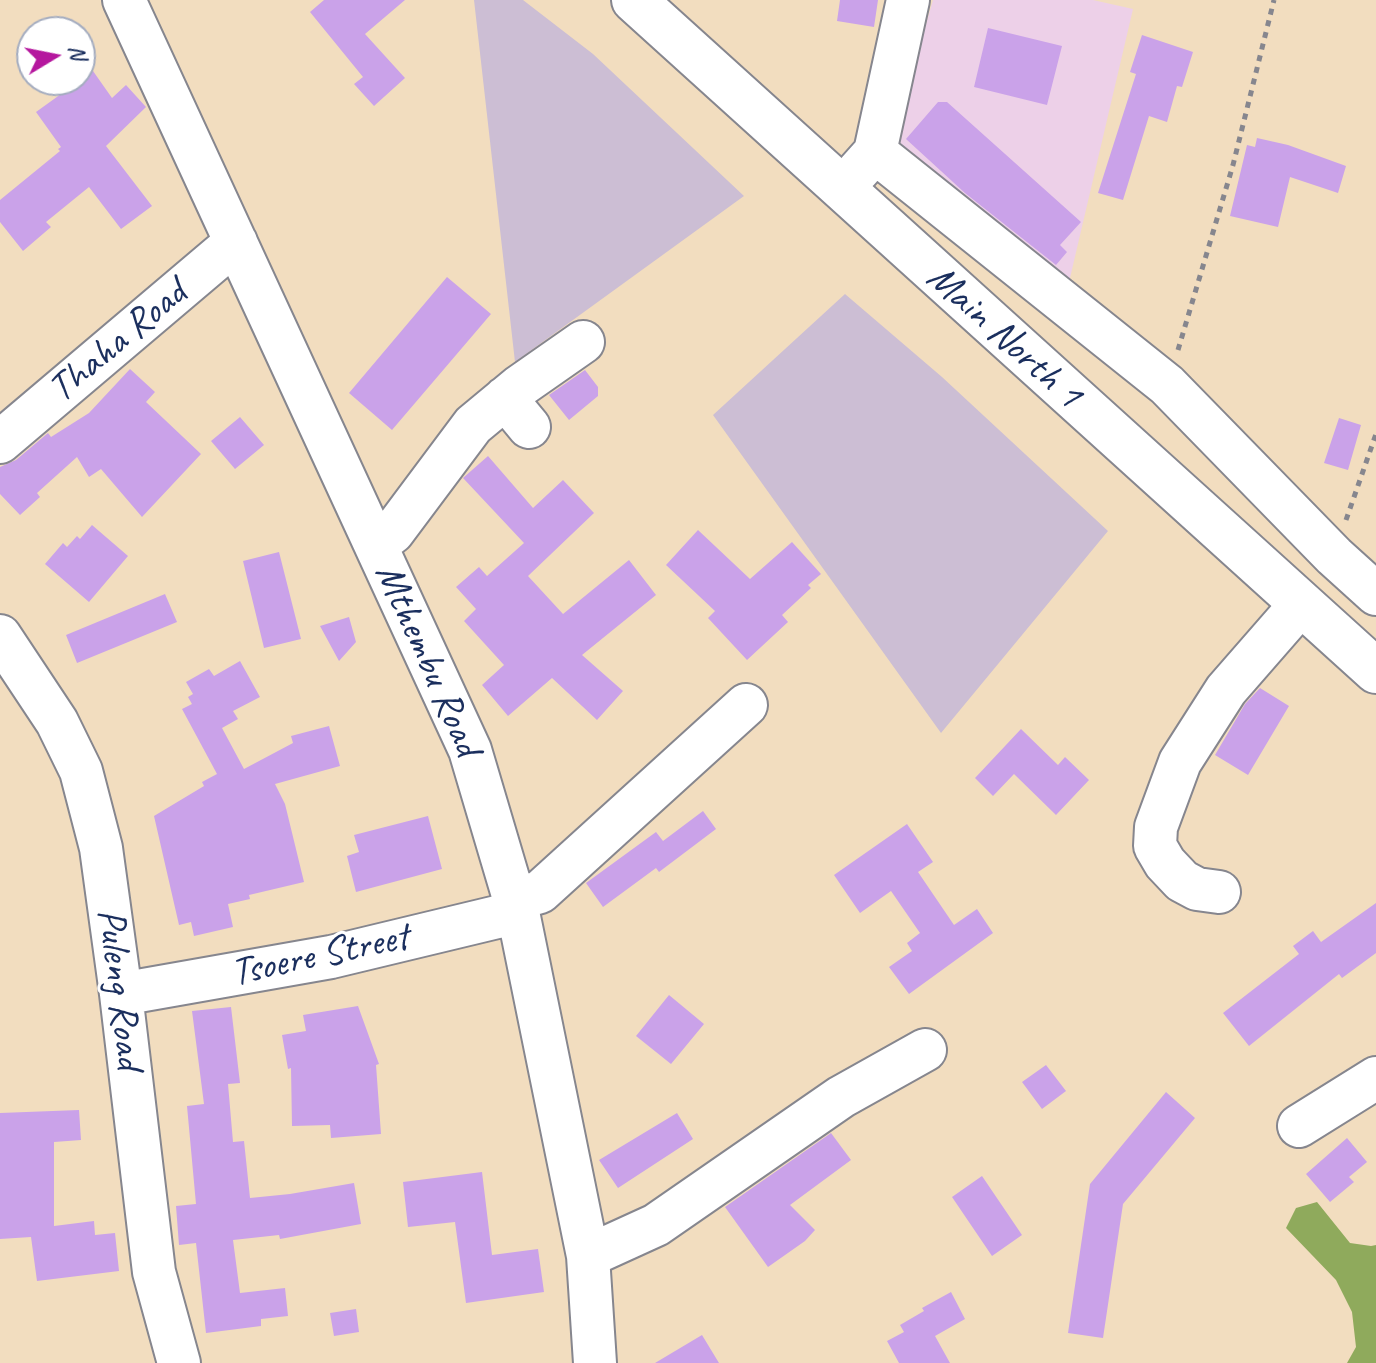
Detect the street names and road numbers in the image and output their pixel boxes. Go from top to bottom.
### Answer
street label: Main North 1 [916,255,1092,419]
street label: Thaha Road [39,270,197,414]
street label: Mthembu Road [363,556,491,764]
street label: Puleng Road [85,906,153,1072]
street label: Tsoere Street [227,914,413,998]

